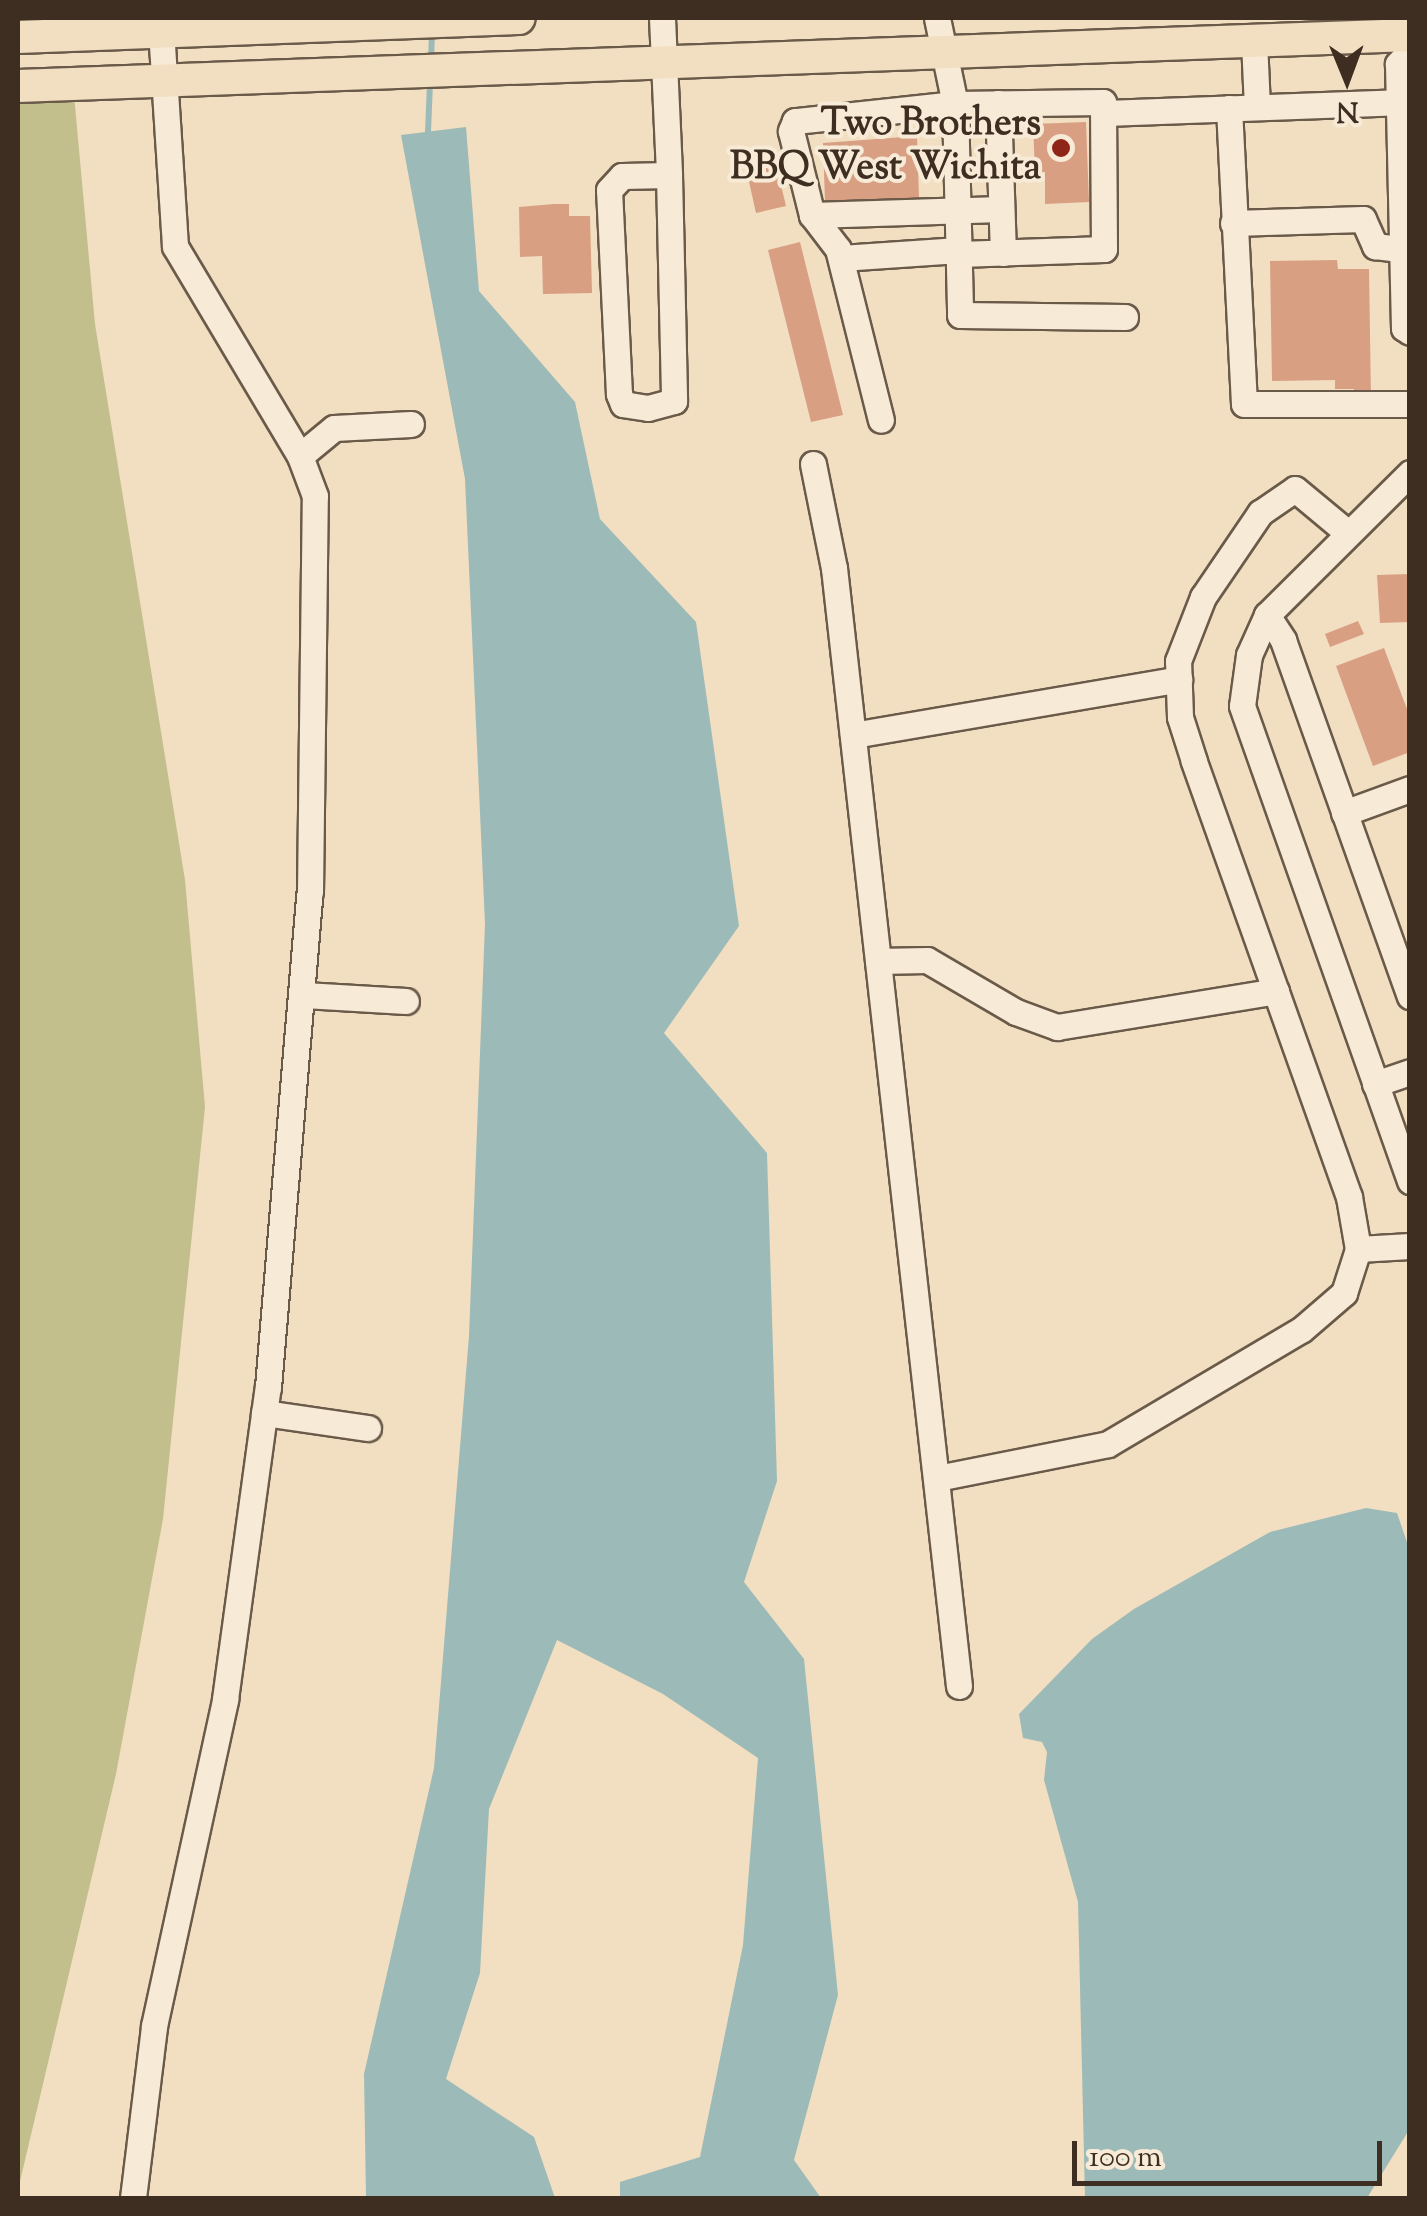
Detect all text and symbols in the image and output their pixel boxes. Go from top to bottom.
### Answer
north arrow [1297,30,1397,130]
text: N [1336,90,1359,130]
place label: Two Brothers BBQ West Wichita [730,103,1041,192]
marker: Two Brothers BBQ West Wichita [1050,137,1072,159]
scale bar [1077,2121,1387,2183]
text: 100 m [1089,2137,1162,2180]

